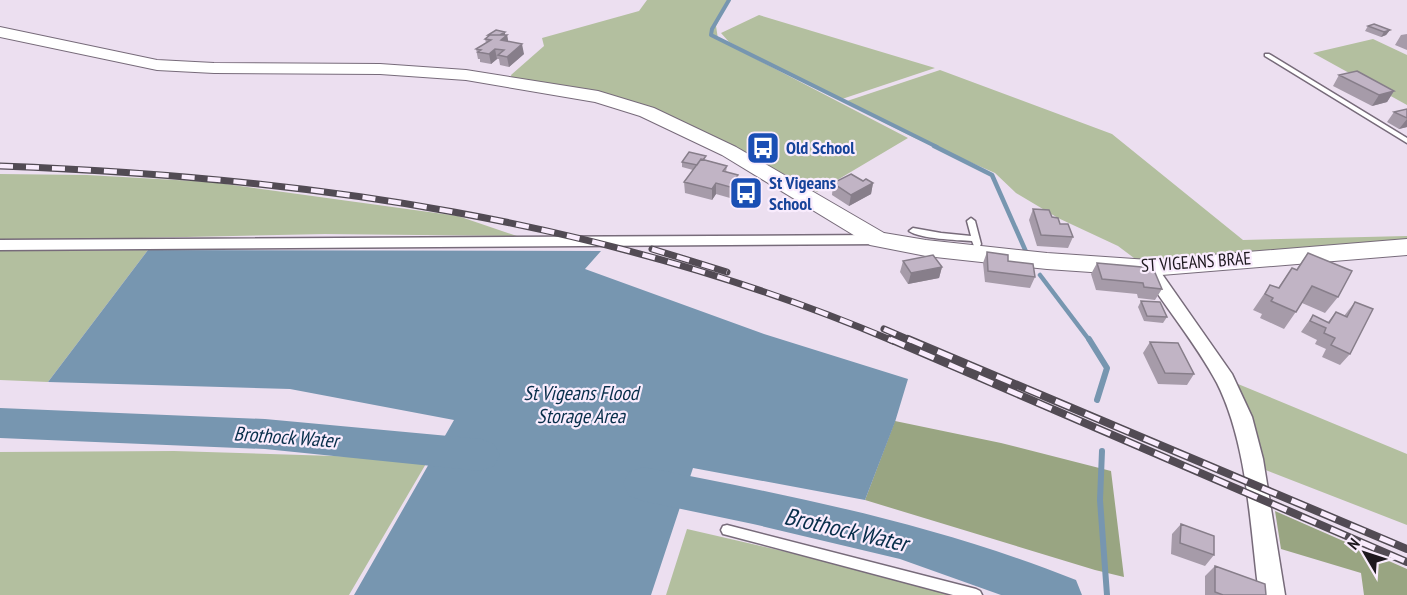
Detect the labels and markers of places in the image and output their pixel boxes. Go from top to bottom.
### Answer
bus stop icon: Old School [745,130,781,166]
place label: Old School [786,136,855,159]
place label: St Vigeans School [769,171,836,215]
bus stop icon: St Vigeans School [728,175,764,211]

